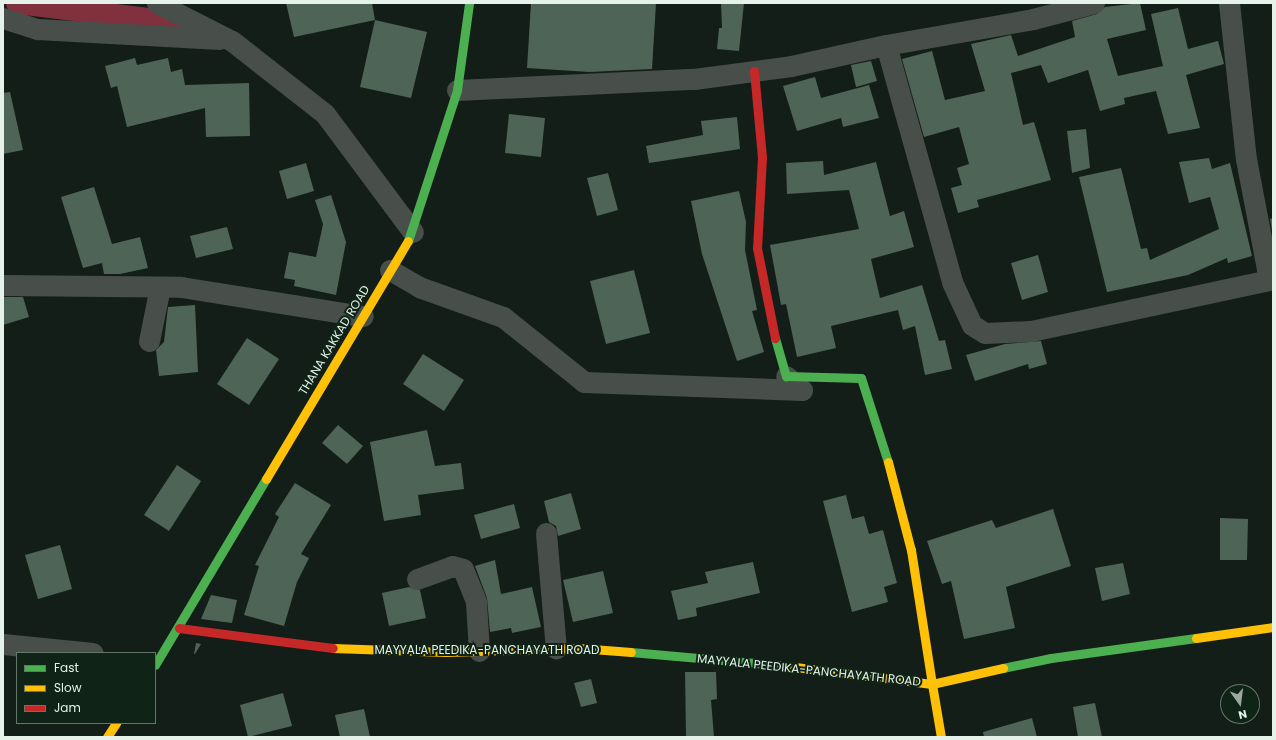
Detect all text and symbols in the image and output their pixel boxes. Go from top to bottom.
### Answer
street label: THANA KAKKAD ROAD [296,283,372,397]
street label: MAYYALA PEEDIKA-PANCHAYATH ROAD [374,643,600,657]
street label: MAYYALA PEEDIKA-PANCHAYATH ROAD [696,651,922,689]
legend [16,652,156,724]
text: Fast [54,659,79,676]
text: Slow [54,679,82,696]
north arrow [1220,684,1260,724]
text: Jam [54,699,81,716]
text: N [1237,706,1249,723]

